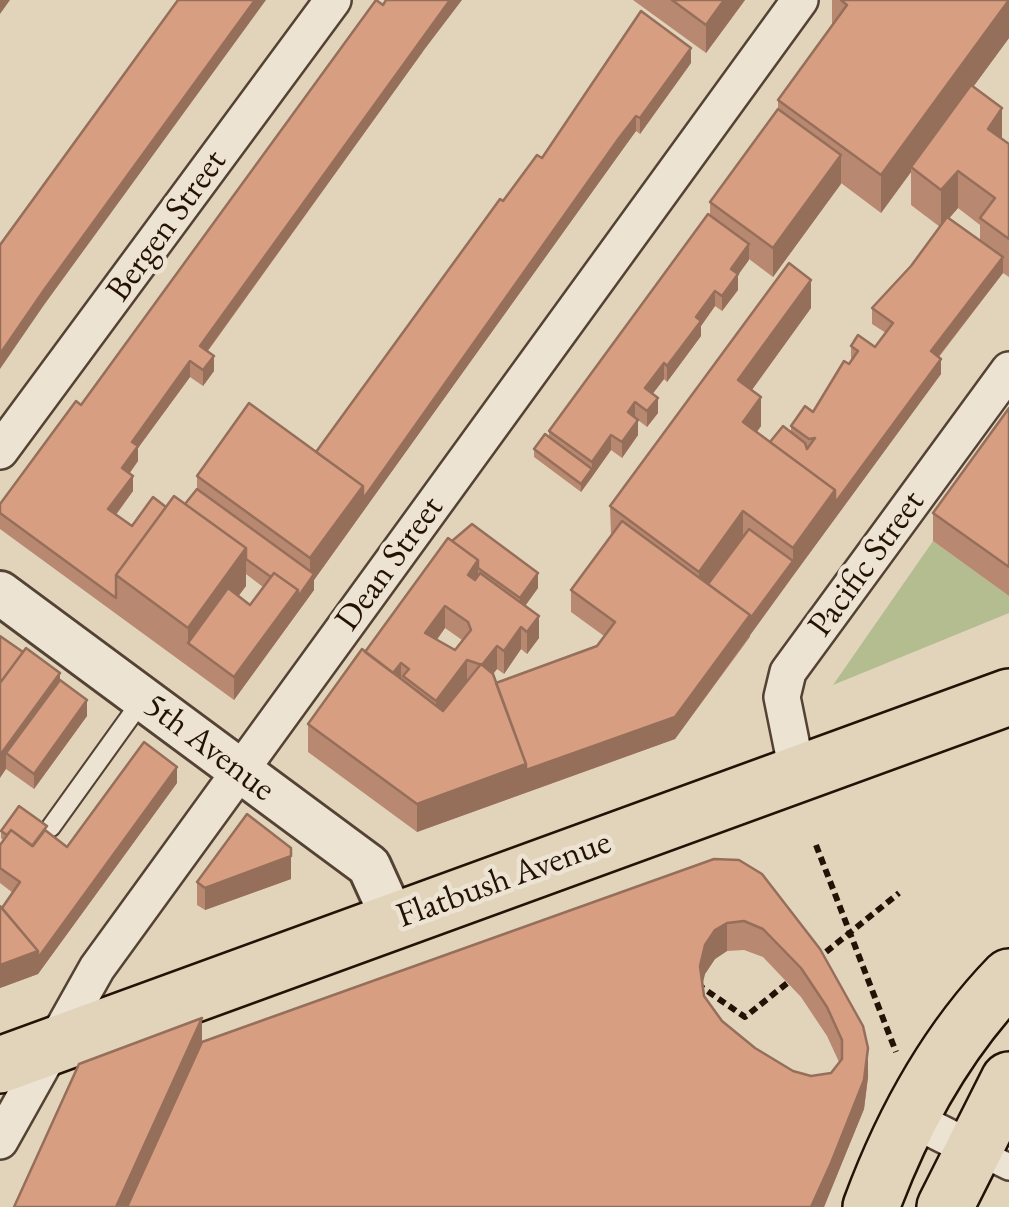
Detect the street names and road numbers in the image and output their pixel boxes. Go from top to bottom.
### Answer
street label: Bergen Street [98,142,236,310]
street label: Pacific Street [800,483,934,645]
street label: Dean Street [327,488,453,640]
street label: 5th Avenue [135,685,283,811]
street label: Flatbush Avenue [391,822,617,938]

